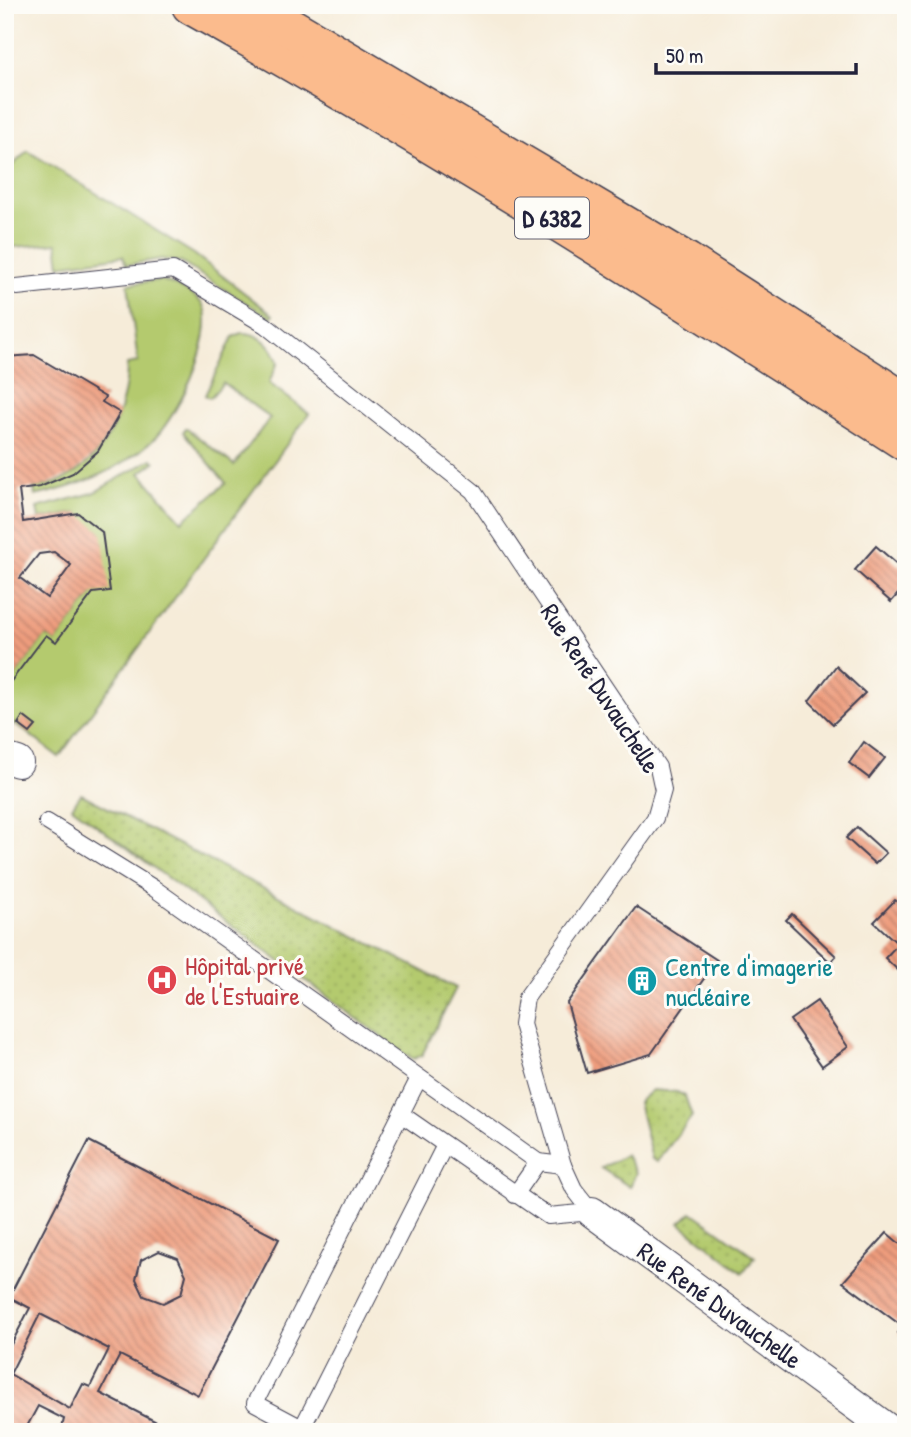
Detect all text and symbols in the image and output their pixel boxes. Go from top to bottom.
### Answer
scale bar [656,32,855,76]
text: 50 m [666,41,703,70]
road number: D 6382 [515,198,589,238]
street label: Rue René Duvauchelle [533,597,669,779]
place label: Hôpital privé de l'Estuaire [185,948,304,1013]
place label: Centre d'imagerie nucléaire [665,949,833,1014]
hospital icon: Hôpital privé de l'Estuaire [145,963,179,997]
building icon: Centre d'imagerie nucléaire [625,964,659,998]
street label: Rue René Duvauchelle [631,1233,809,1377]

